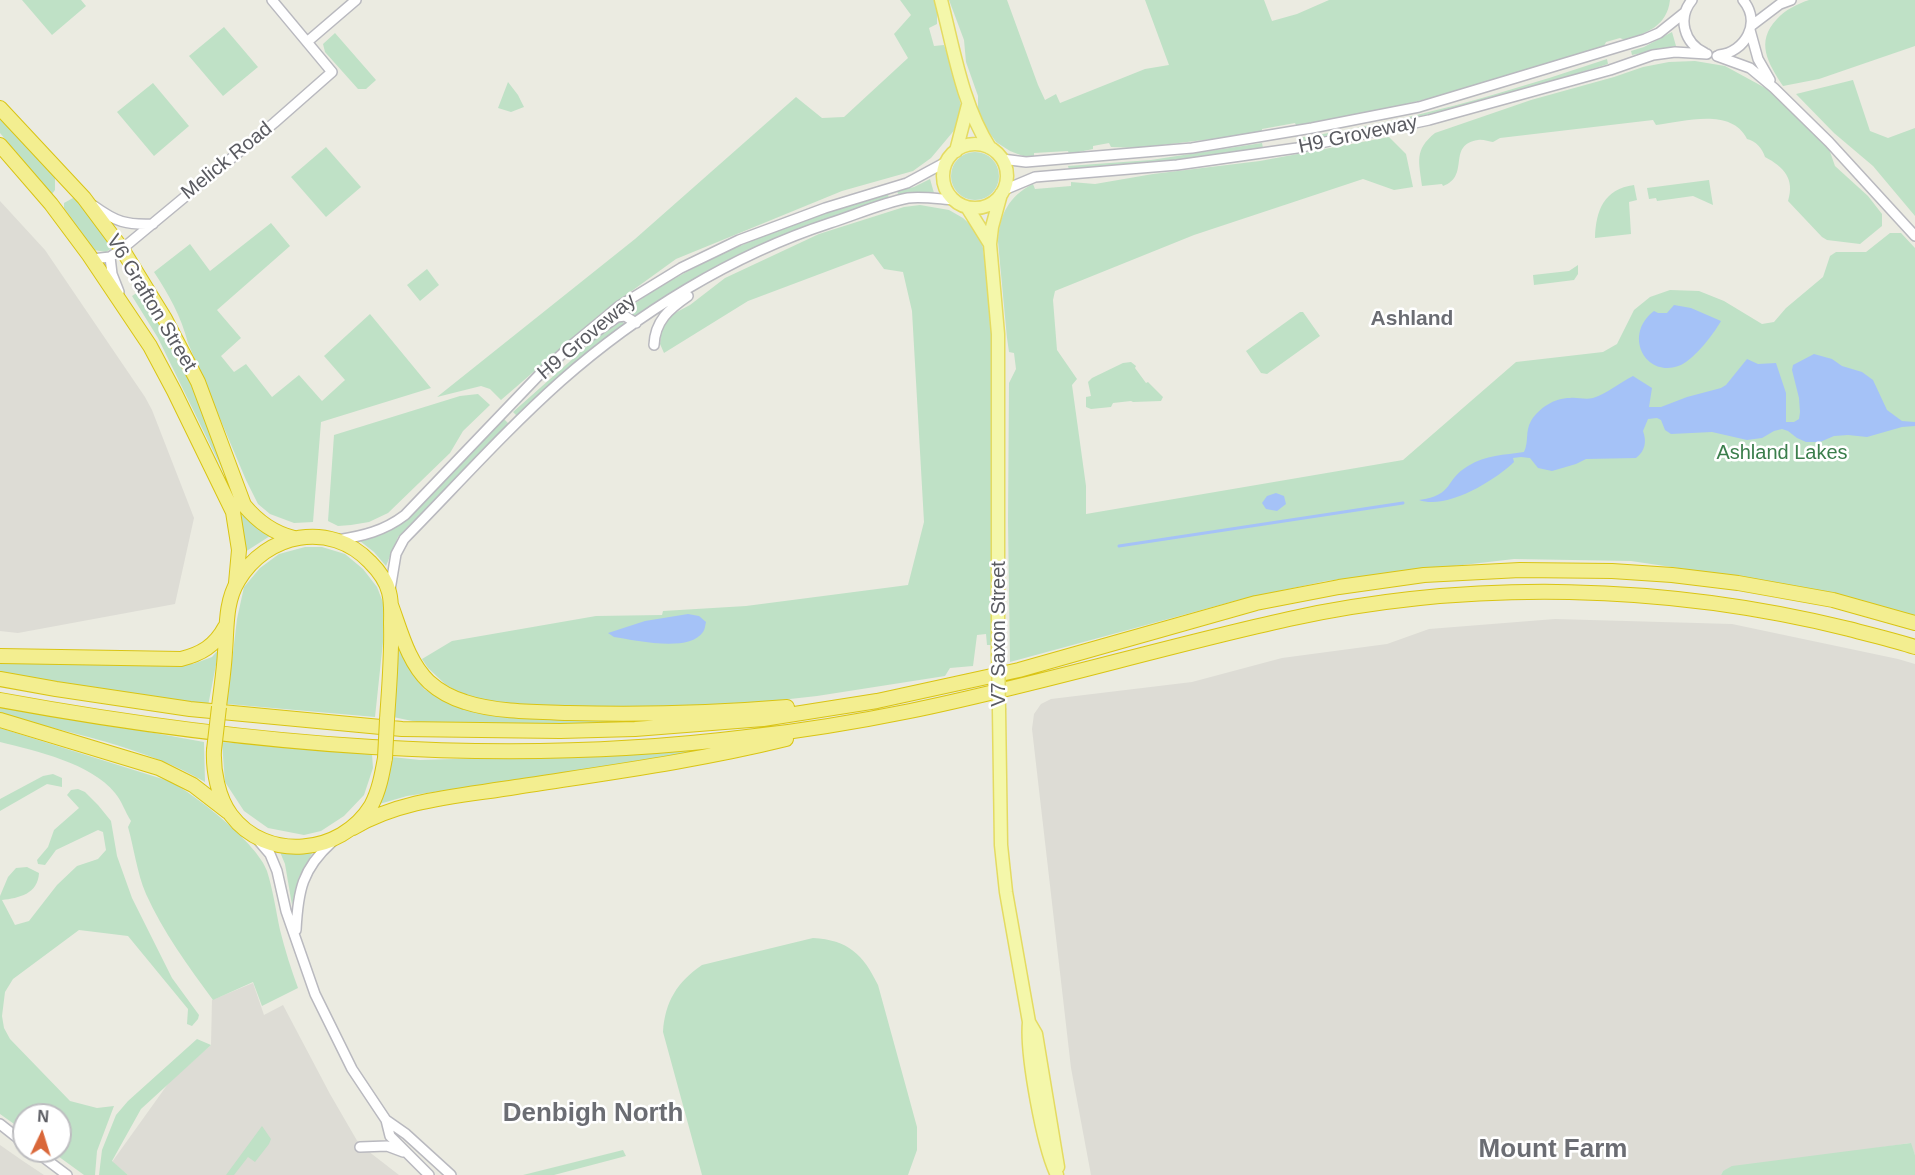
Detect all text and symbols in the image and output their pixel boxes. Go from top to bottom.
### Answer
street label: H9 Groveway [1296,111,1420,159]
street label: Melick Road [177,117,277,205]
street label: V6 Grafton Street [101,230,201,376]
street label: H9 Groveway [533,289,641,385]
district label: Ashland [1371,306,1453,332]
park label: Ashland Lakes [1716,441,1848,465]
street label: V7 Saxon Street [987,561,1011,707]
district label: Denbigh North [503,1098,683,1130]
north arrow [12,1103,72,1163]
text: N [37,1108,50,1125]
district label: Mount Farm [1479,1134,1627,1166]

